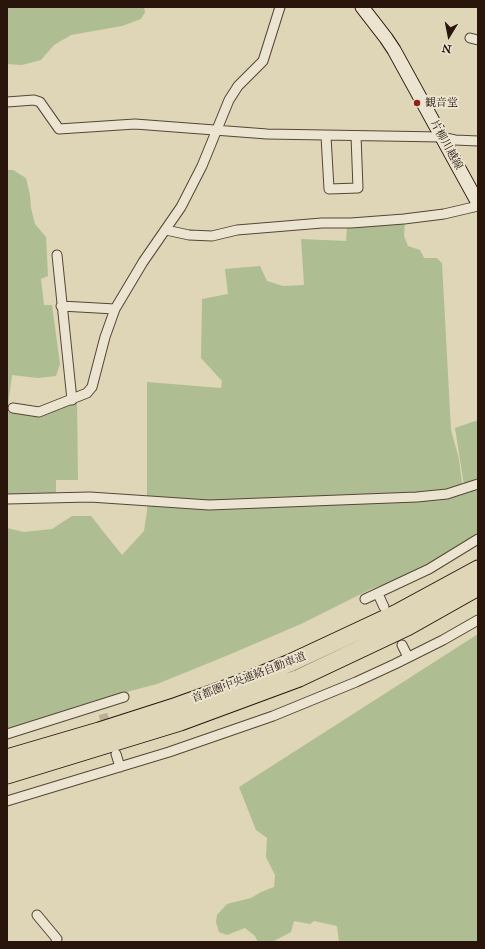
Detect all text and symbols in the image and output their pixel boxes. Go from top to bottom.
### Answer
north arrow [429,16,469,56]
text: N [441,41,453,56]
place label: 観音堂 [425,96,458,110]
marker: 観音堂 [412,98,422,108]
street label: 片柳川越線 [427,118,465,172]
street label: 首都圏中央連絡自動車道 [190,650,308,706]

